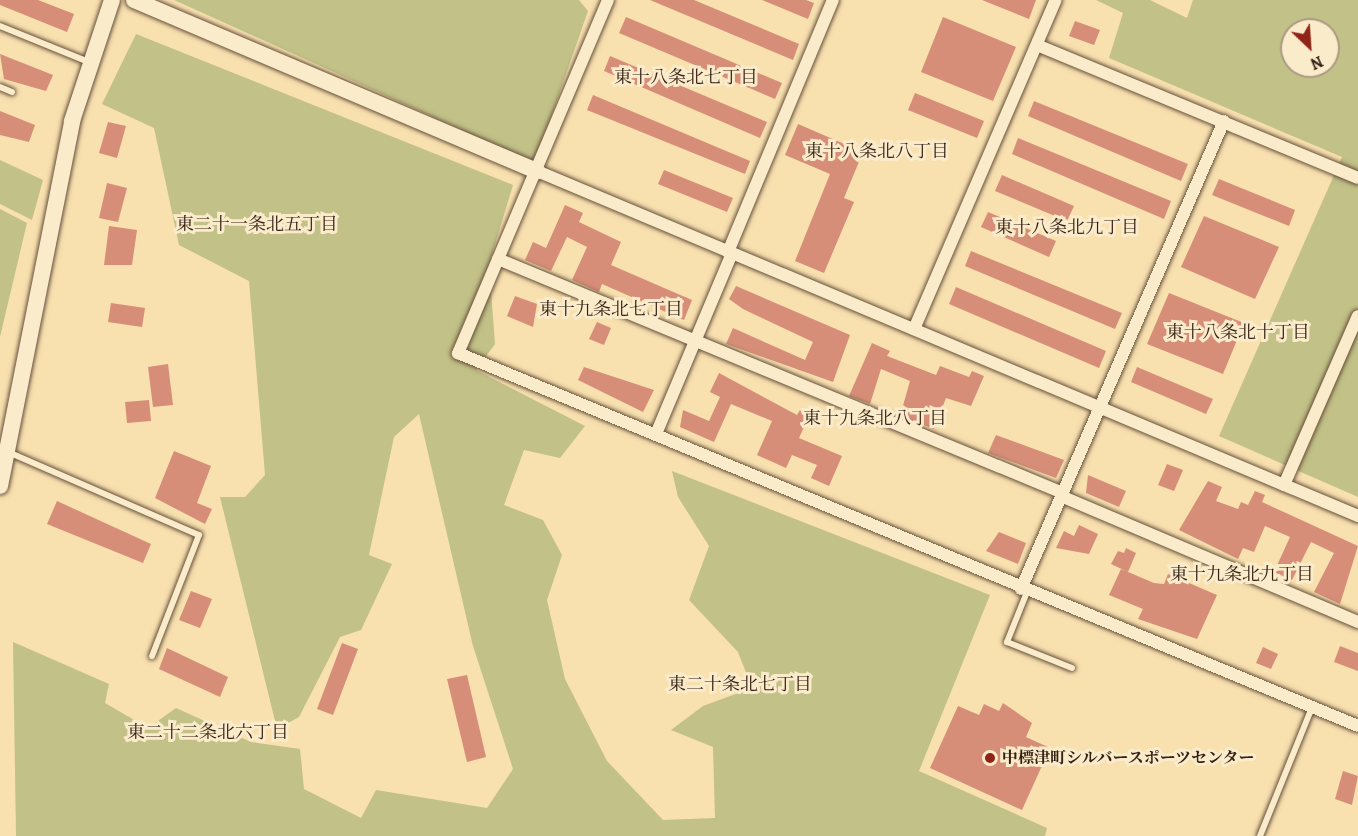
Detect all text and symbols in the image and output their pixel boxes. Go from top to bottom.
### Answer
north arrow [1280,18,1340,78]
text: N [1307,50,1327,75]
district label: 東十八条北七丁目 [614,66,758,88]
district label: 東十八条北八丁目 [805,140,949,162]
district label: 東二十一条北五丁目 [176,213,338,235]
district label: 東十八条北九丁目 [995,216,1139,238]
district label: 東十九条北七丁目 [539,298,683,320]
district label: 東十八条北十丁目 [1166,321,1310,343]
district label: 東十九条北八丁目 [803,407,947,429]
district label: 東十九条北九丁目 [1170,563,1314,585]
district label: 東二十条北七丁目 [668,673,812,695]
district label: 東二十二条北六丁目 [127,721,289,743]
place label: 中標津町シルバースポーツセンター [1002,748,1258,768]
marker: 中標津町シルバースポーツセンター [983,751,997,765]

